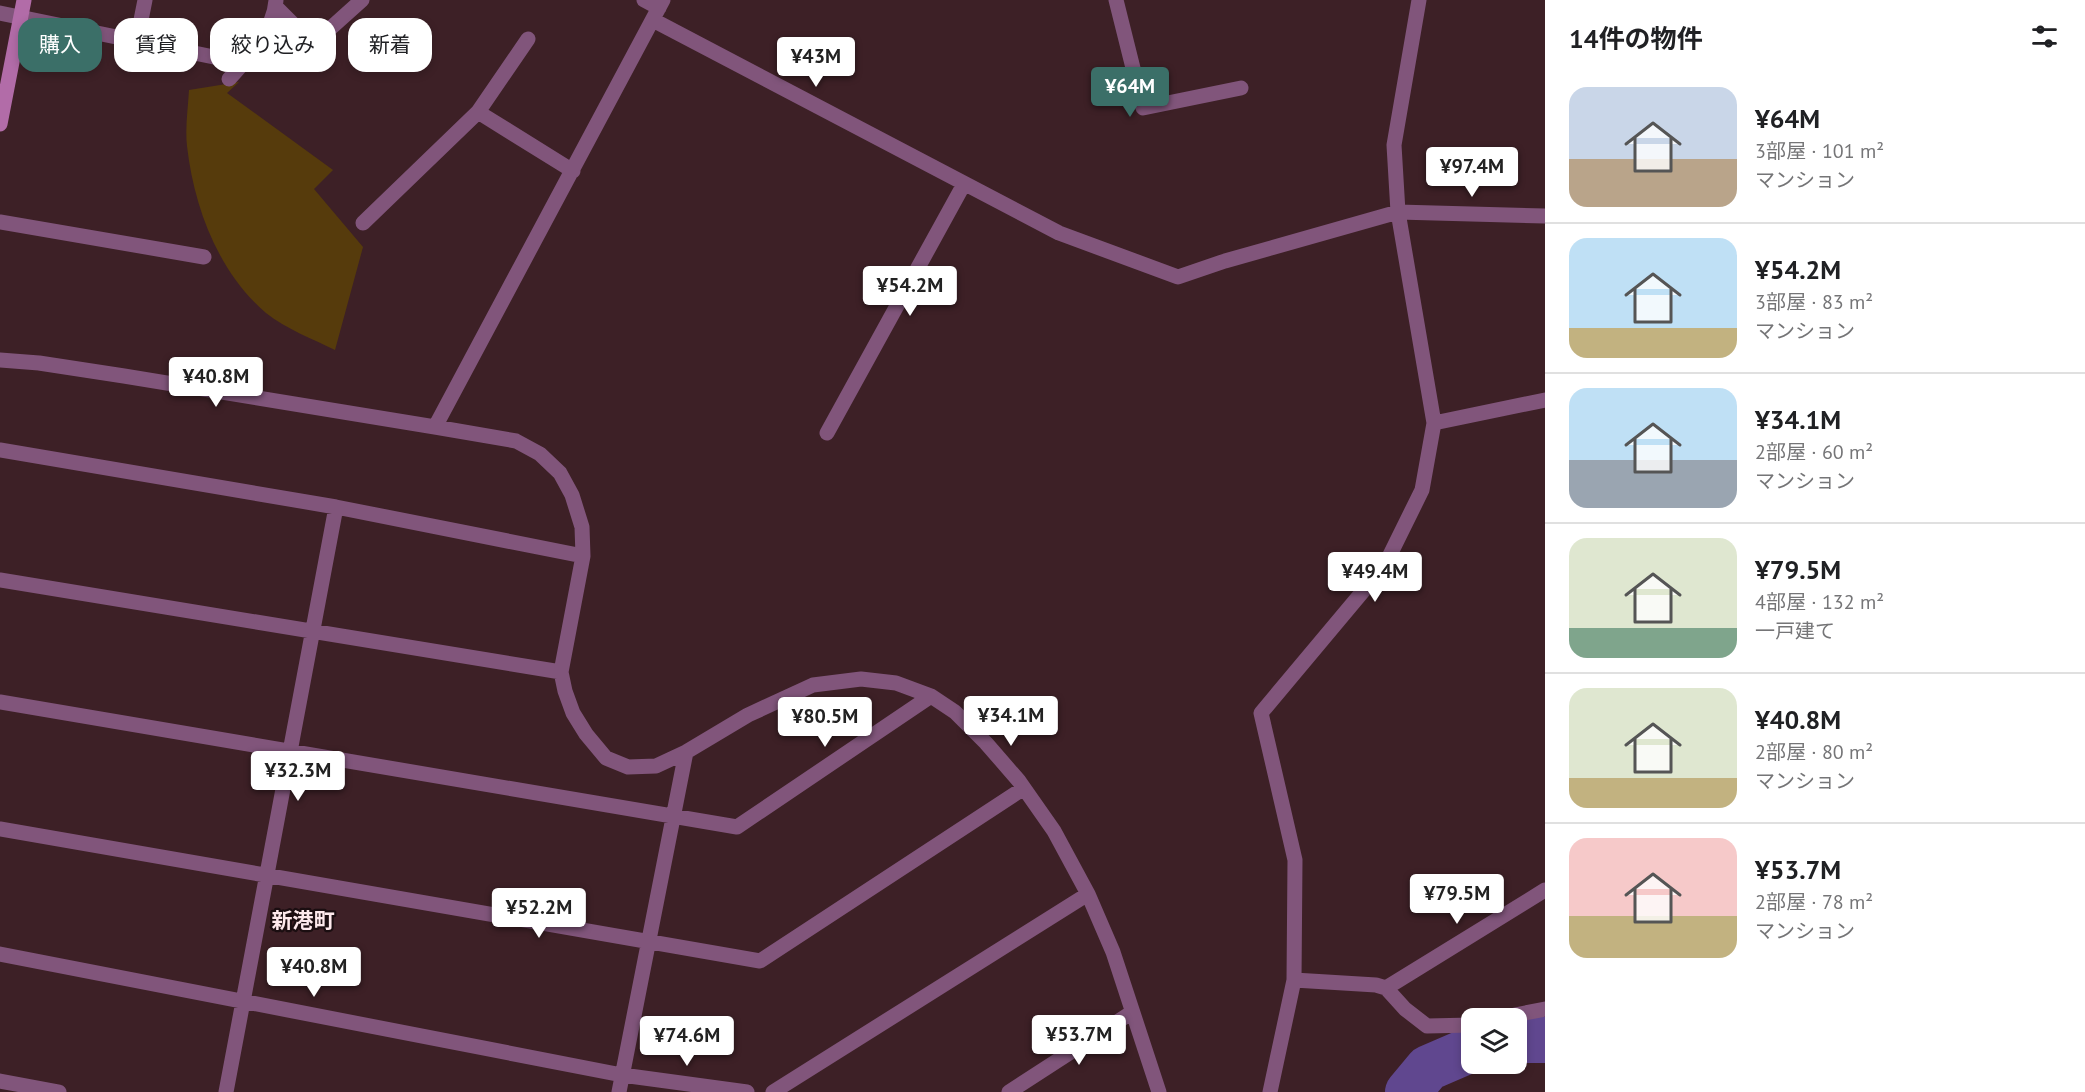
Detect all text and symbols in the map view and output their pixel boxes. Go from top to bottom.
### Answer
chip: 購入 [18,18,102,72]
chip: 賃貸 [114,18,198,72]
chip: 絞り込み [210,18,336,72]
chip: 新着 [348,18,432,72]
icon: filters [2028,20,2061,53]
text: 14件の物件 [1569,22,1702,55]
pin: ¥43M [780,37,852,88]
text: ¥43M [791,43,841,69]
pin: ¥64M [1094,67,1166,118]
text: ¥64M [1105,73,1155,99]
text: ¥64M [1755,102,1820,135]
icon: home [1617,111,1689,183]
text: 3部屋 · 101 m² [1755,138,1884,164]
pin: ¥97.4M [1423,147,1521,198]
text: ¥97.4M [1440,153,1504,179]
text: マンション [1755,167,1855,193]
text: ¥54.2M [1755,253,1841,286]
icon: home [1617,262,1689,334]
pin: ¥54.2M [861,266,959,317]
text: ¥54.2M [877,272,943,298]
text: 3部屋 · 83 m² [1755,289,1873,315]
text: マンション [1755,318,1855,344]
pin: ¥40.8M [167,357,265,408]
text: ¥40.8M [183,363,249,389]
text: ¥34.1M [1755,403,1841,436]
icon: home [1617,412,1689,484]
text: 2部屋 · 60 m² [1755,439,1873,465]
text: マンション [1755,468,1855,494]
pin: ¥49.4M [1326,552,1424,603]
text: ¥79.5M [1755,553,1841,586]
text: ¥49.4M [1342,558,1408,584]
icon: home [1617,562,1689,634]
text: 4部屋 · 132 m² [1755,589,1884,615]
text: 一戸建て [1755,618,1835,644]
pin: ¥34.1M [962,696,1060,747]
pin: ¥80.5M [776,697,874,748]
text: ¥34.1M [978,702,1044,728]
text: ¥80.5M [792,703,858,729]
text: ¥40.8M [1755,703,1841,736]
icon: home [1617,712,1689,784]
text: 2部屋 · 80 m² [1755,739,1873,765]
pin: ¥32.3M [249,751,347,802]
text: ¥32.3M [265,757,331,783]
text: マンション [1755,768,1855,794]
text: ¥53.7M [1755,853,1841,886]
icon: home [1617,862,1689,934]
pin: ¥79.5M [1408,874,1506,925]
text: ¥79.5M [1424,880,1490,906]
pin: ¥52.2M [490,888,588,939]
text: 2部屋 · 78 m² [1755,889,1873,915]
text: ¥52.2M [506,894,572,920]
district label: 新港町 [272,907,335,934]
text: マンション [1755,918,1855,944]
pin: ¥40.8M [265,947,363,998]
text: ¥40.8M [281,953,347,979]
map controls [1461,1008,1527,1074]
button: layers [1461,1008,1527,1074]
pin: ¥53.7M [1030,1015,1128,1066]
pin: ¥74.6M [638,1016,736,1067]
text: ¥53.7M [1046,1021,1112,1047]
text: ¥74.6M [654,1022,720,1048]

